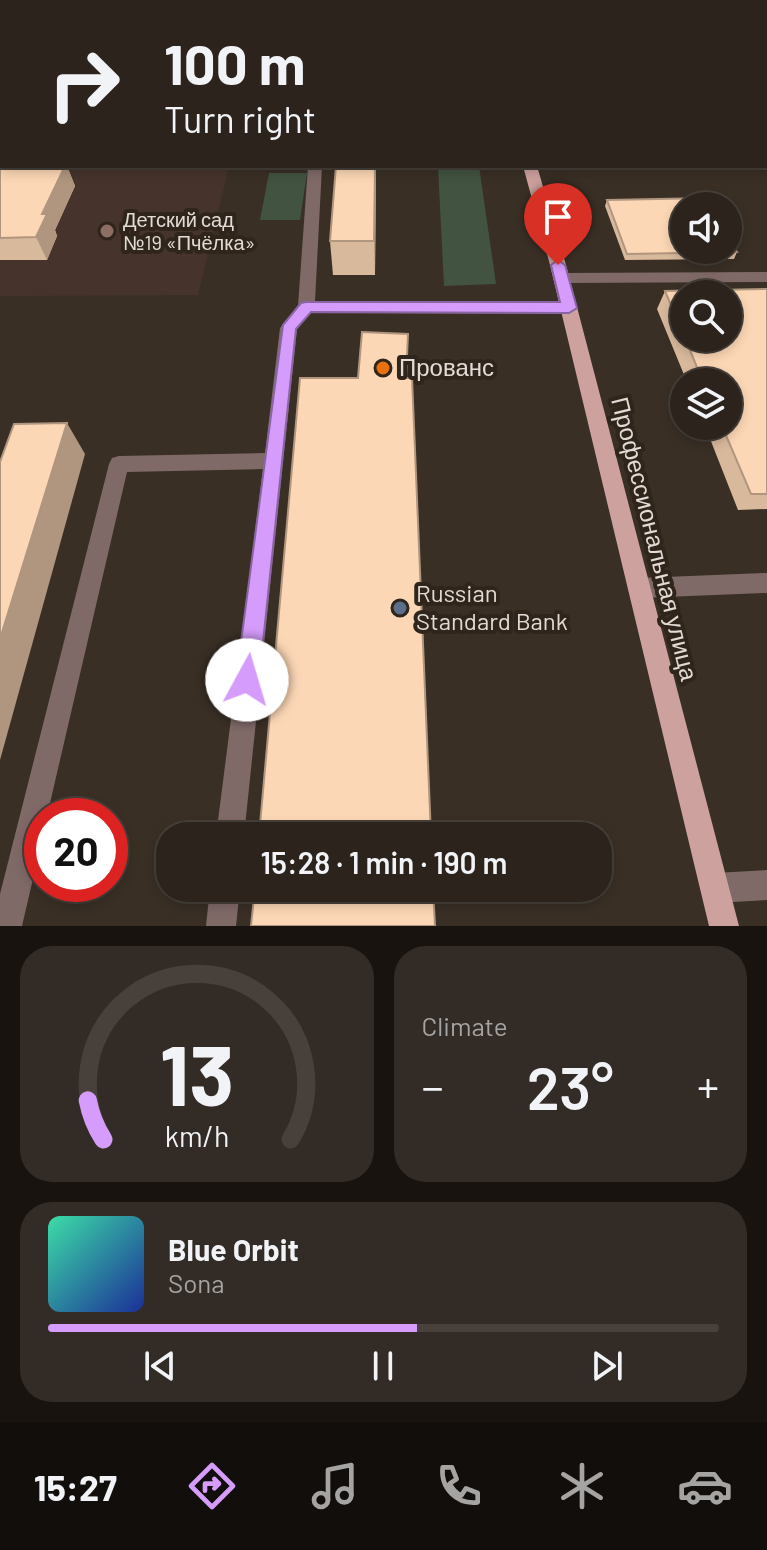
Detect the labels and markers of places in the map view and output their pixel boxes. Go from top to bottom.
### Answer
pin [524,183,592,265]
place label: Детский сад №19 «Пчёлка» [123,207,255,254]
marker: Детский сад №19 «Пчёлка» [98,222,116,240]
place label: Прованс [399,352,494,381]
marker: Прованс [374,359,392,377]
place label: Russian Standard Bank [416,578,568,635]
marker: Russian Standard Bank [391,599,409,617]

